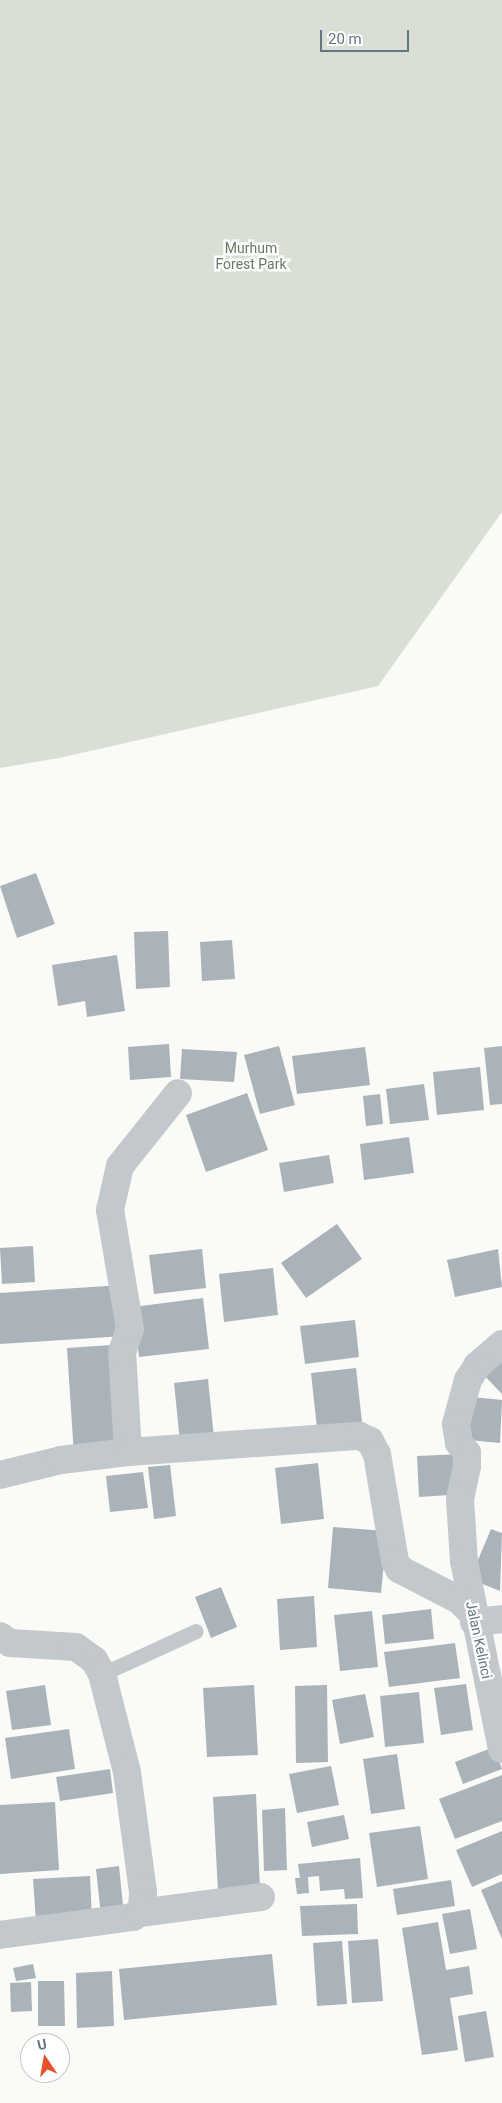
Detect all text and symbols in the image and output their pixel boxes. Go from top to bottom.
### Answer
scale bar [322,20,411,52]
text: 20 m [328,30,362,48]
park label: Murhum Forest Park [215,240,287,272]
street label: Jalan Kelinci [463,1600,495,1680]
north arrow [20,2033,70,2083]
text: U [36,2036,48,2053]

